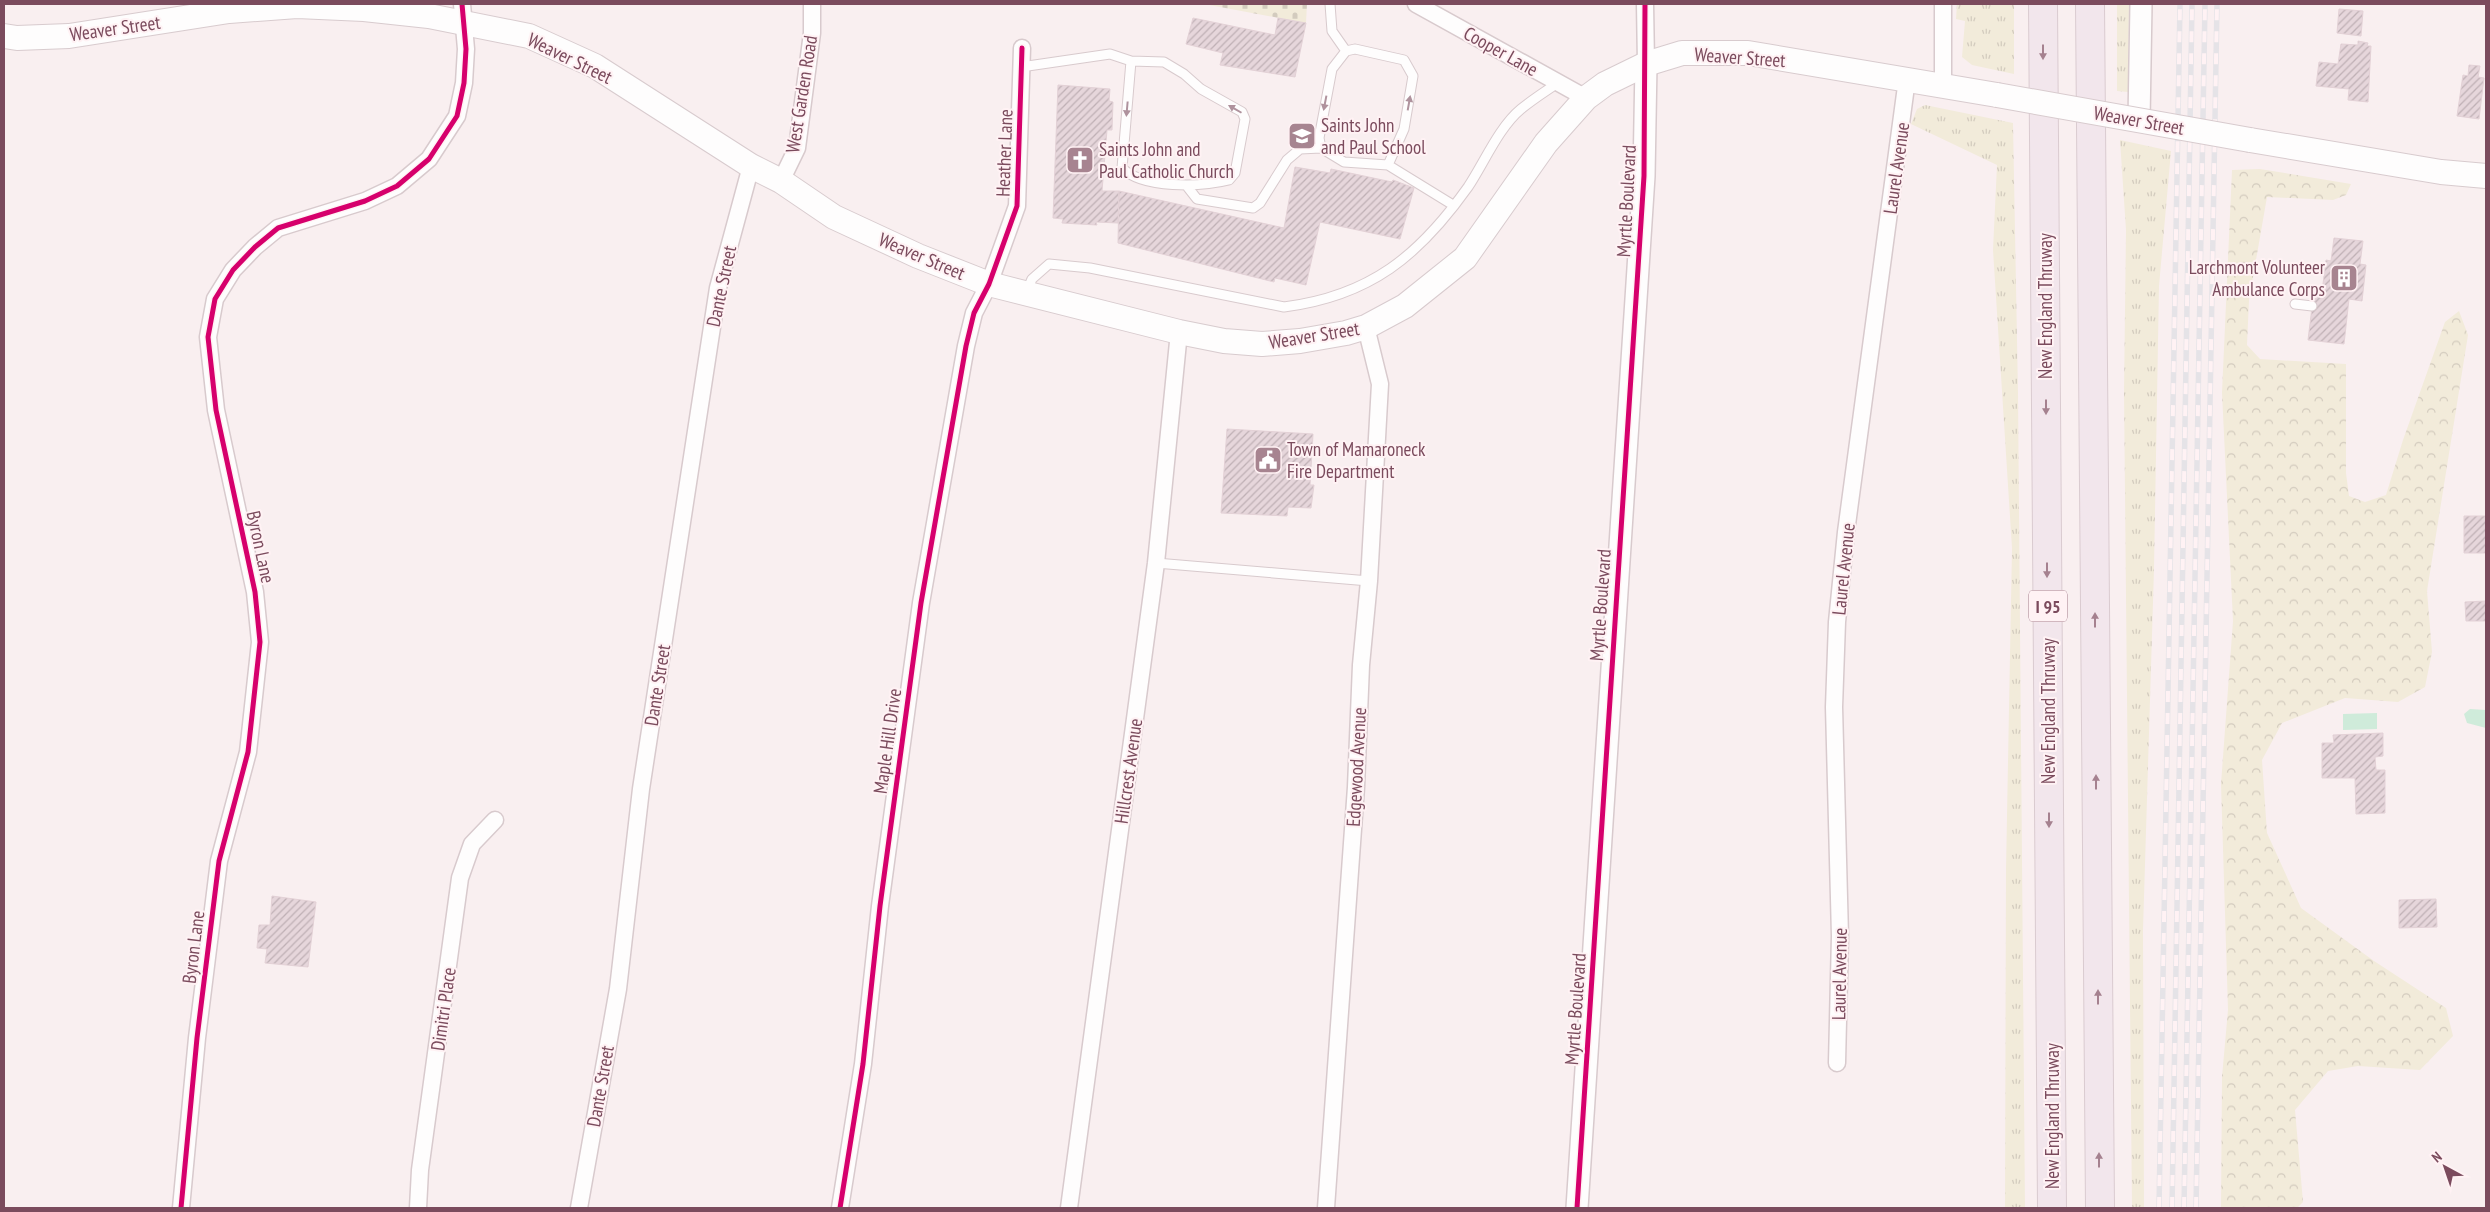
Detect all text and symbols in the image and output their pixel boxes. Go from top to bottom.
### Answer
street label: Weaver Street [68,10,163,46]
street label: Cooper Lane [1460,21,1543,81]
street label: Weaver Street [524,27,617,89]
street label: West Garden Road [780,34,822,154]
street label: Weaver Street [1694,42,1787,72]
one-way arrow [2039,45,2047,61]
one-way arrow [1321,95,1329,111]
one-way arrow [1405,95,1413,111]
street label: Weaver Street [2092,100,2187,140]
one-way arrow [1123,101,1131,117]
one-way arrow [1228,105,1243,113]
street label: Heather Lane [990,109,1018,197]
place label: Saints John and Paul School [1321,113,1426,159]
street label: Laurel Avenue [1878,120,1914,215]
school or university icon: Saints John and Paul School [1287,121,1317,151]
place label: Saints John and Paul Catholic Church [1099,137,1234,183]
street label: Myrtle Boulevard [1611,144,1641,258]
church icon: Saints John and Paul Catholic Church [1065,145,1095,175]
street label: Weaver Street [875,227,969,285]
street label: New England Thruway [2033,232,2057,379]
street label: Dante Street [701,243,741,329]
place label: Larchmont Volunteer Ambulance Corps [2189,255,2326,301]
building icon: Larchmont Volunteer Ambulance Corps [2329,263,2359,293]
street label: Weaver Street [1267,316,1362,354]
one-way arrow [2042,400,2050,416]
place label: Town of Mamaroneck Fire Department [1287,437,1426,483]
public building icon: Town of Mamaroneck Fire Department [1253,445,1283,475]
street label: Byron Lane [242,509,280,585]
street label: Laurel Avenue [1826,522,1860,616]
street label: Myrtle Boulevard [1584,548,1616,662]
one-way arrow [2043,562,2051,578]
road number: I 95 [2029,590,2067,622]
one-way arrow [2091,611,2099,627]
street label: New England Thruway [2036,637,2060,784]
street label: Dante Street [639,642,675,727]
street label: Maple Hill Drive [868,687,906,795]
street label: Edgewood Avenue [1341,707,1371,827]
street label: Hillcrest Avenue [1109,717,1147,825]
one-way arrow [2092,774,2100,790]
one-way arrow [2045,812,2053,828]
street label: Byron Lane [177,909,209,985]
street label: Laurel Avenue [1826,927,1852,1020]
street label: Myrtle Boulevard [1559,952,1591,1066]
street label: Dimitri Place [425,966,461,1052]
one-way arrow [2094,989,2102,1005]
street label: New England Thruway [2040,1042,2064,1189]
street label: Dante Street [581,1043,619,1129]
north arrow [2420,1142,2470,1192]
text: N [2428,1148,2445,1166]
one-way arrow [2095,1151,2103,1167]

